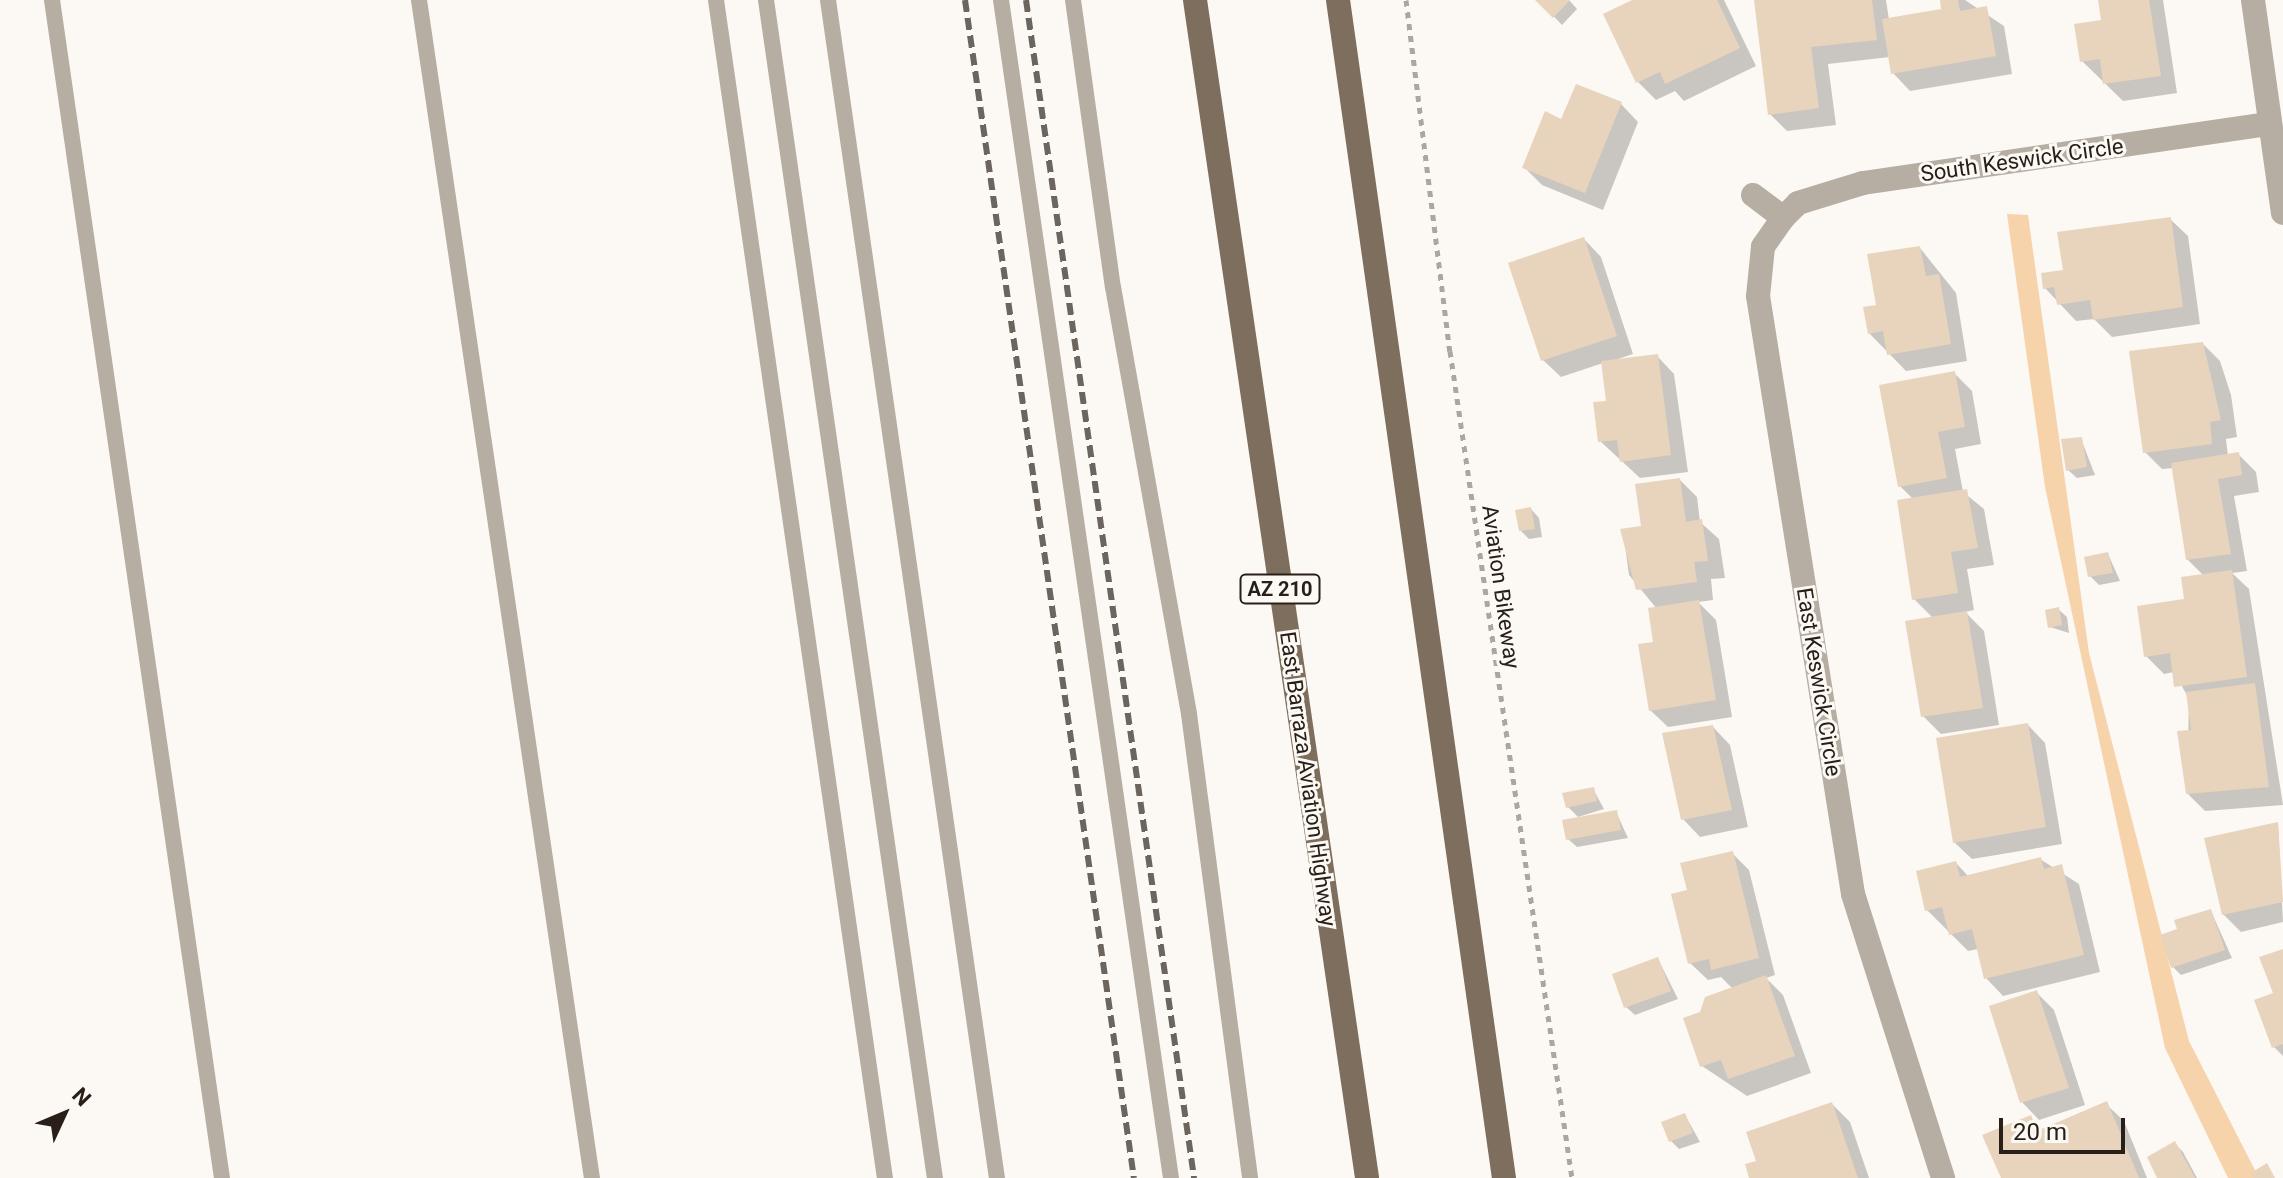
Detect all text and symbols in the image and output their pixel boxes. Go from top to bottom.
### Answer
street label: South Keswick Circle [1919,133,2125,187]
street label: Aviation Bikeway [1476,504,1526,670]
road number: AZ 210 [1238,573,1322,605]
street label: East Keswick Circle [1791,586,1847,778]
street label: East Barraza Aviation Highway [1274,630,1342,928]
north arrow [24,1074,104,1154]
text: N [67,1083,96,1111]
scale bar [2003,1102,2129,1152]
text: 20 m [2013,1118,2067,1146]

